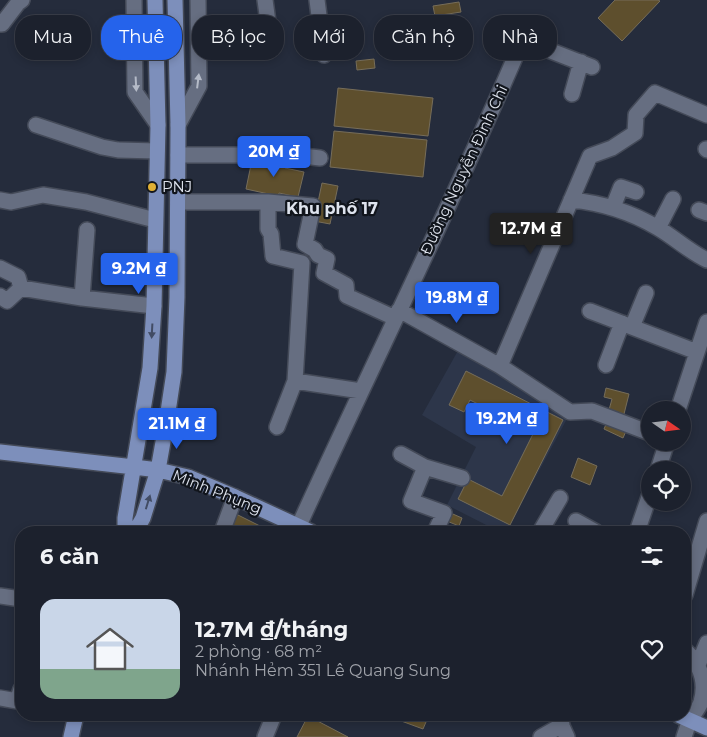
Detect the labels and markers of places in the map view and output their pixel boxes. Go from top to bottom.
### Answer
pin: 20M ₫ [239,136,309,178]
place label: PNJ [162,177,192,196]
marker: PNJ [146,181,158,193]
pin: 12.7M ₫ [485,212,577,255]
pin: 9.2M ₫ [98,252,180,295]
pin: 19.8M ₫ [411,282,503,324]
pin: 19.2M ₫ [461,402,553,445]
pin: 21.1M ₫ [131,408,223,450]

